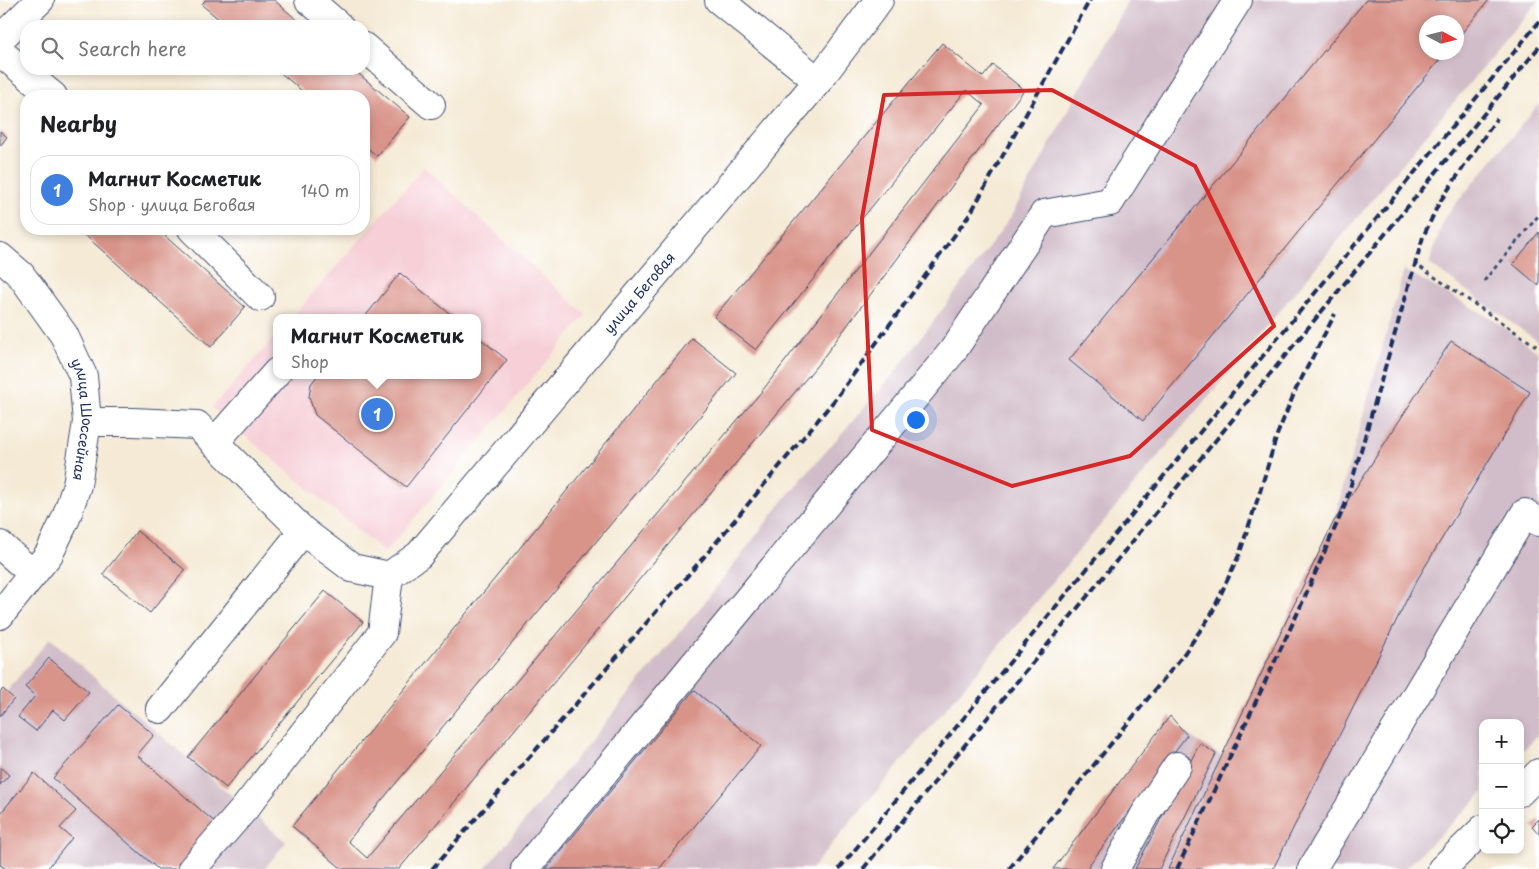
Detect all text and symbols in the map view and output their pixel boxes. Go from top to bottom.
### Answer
north arrow [1419,15,1464,60]
search box [20,20,370,75]
icon: search [38,34,66,62]
text: Search here [78,34,187,62]
text: Nearby [40,107,117,139]
text: Магнит Косметик [88,164,261,192]
text: 1 [53,178,61,202]
text: 140 m [301,178,349,202]
text: Shop · улица Беговая [88,192,256,216]
street label: улица Беговая [599,247,680,338]
popup [273,314,481,379]
text: Магнит Косметик [290,321,464,349]
text: Shop [290,349,329,373]
street label: улица Шоссейная [66,354,98,482]
pin: 1 [361,395,393,433]
your location [903,407,929,433]
map controls [1479,719,1524,854]
button: + [1479,719,1524,764]
button: − [1479,764,1524,809]
button: locate [1479,809,1524,854]

